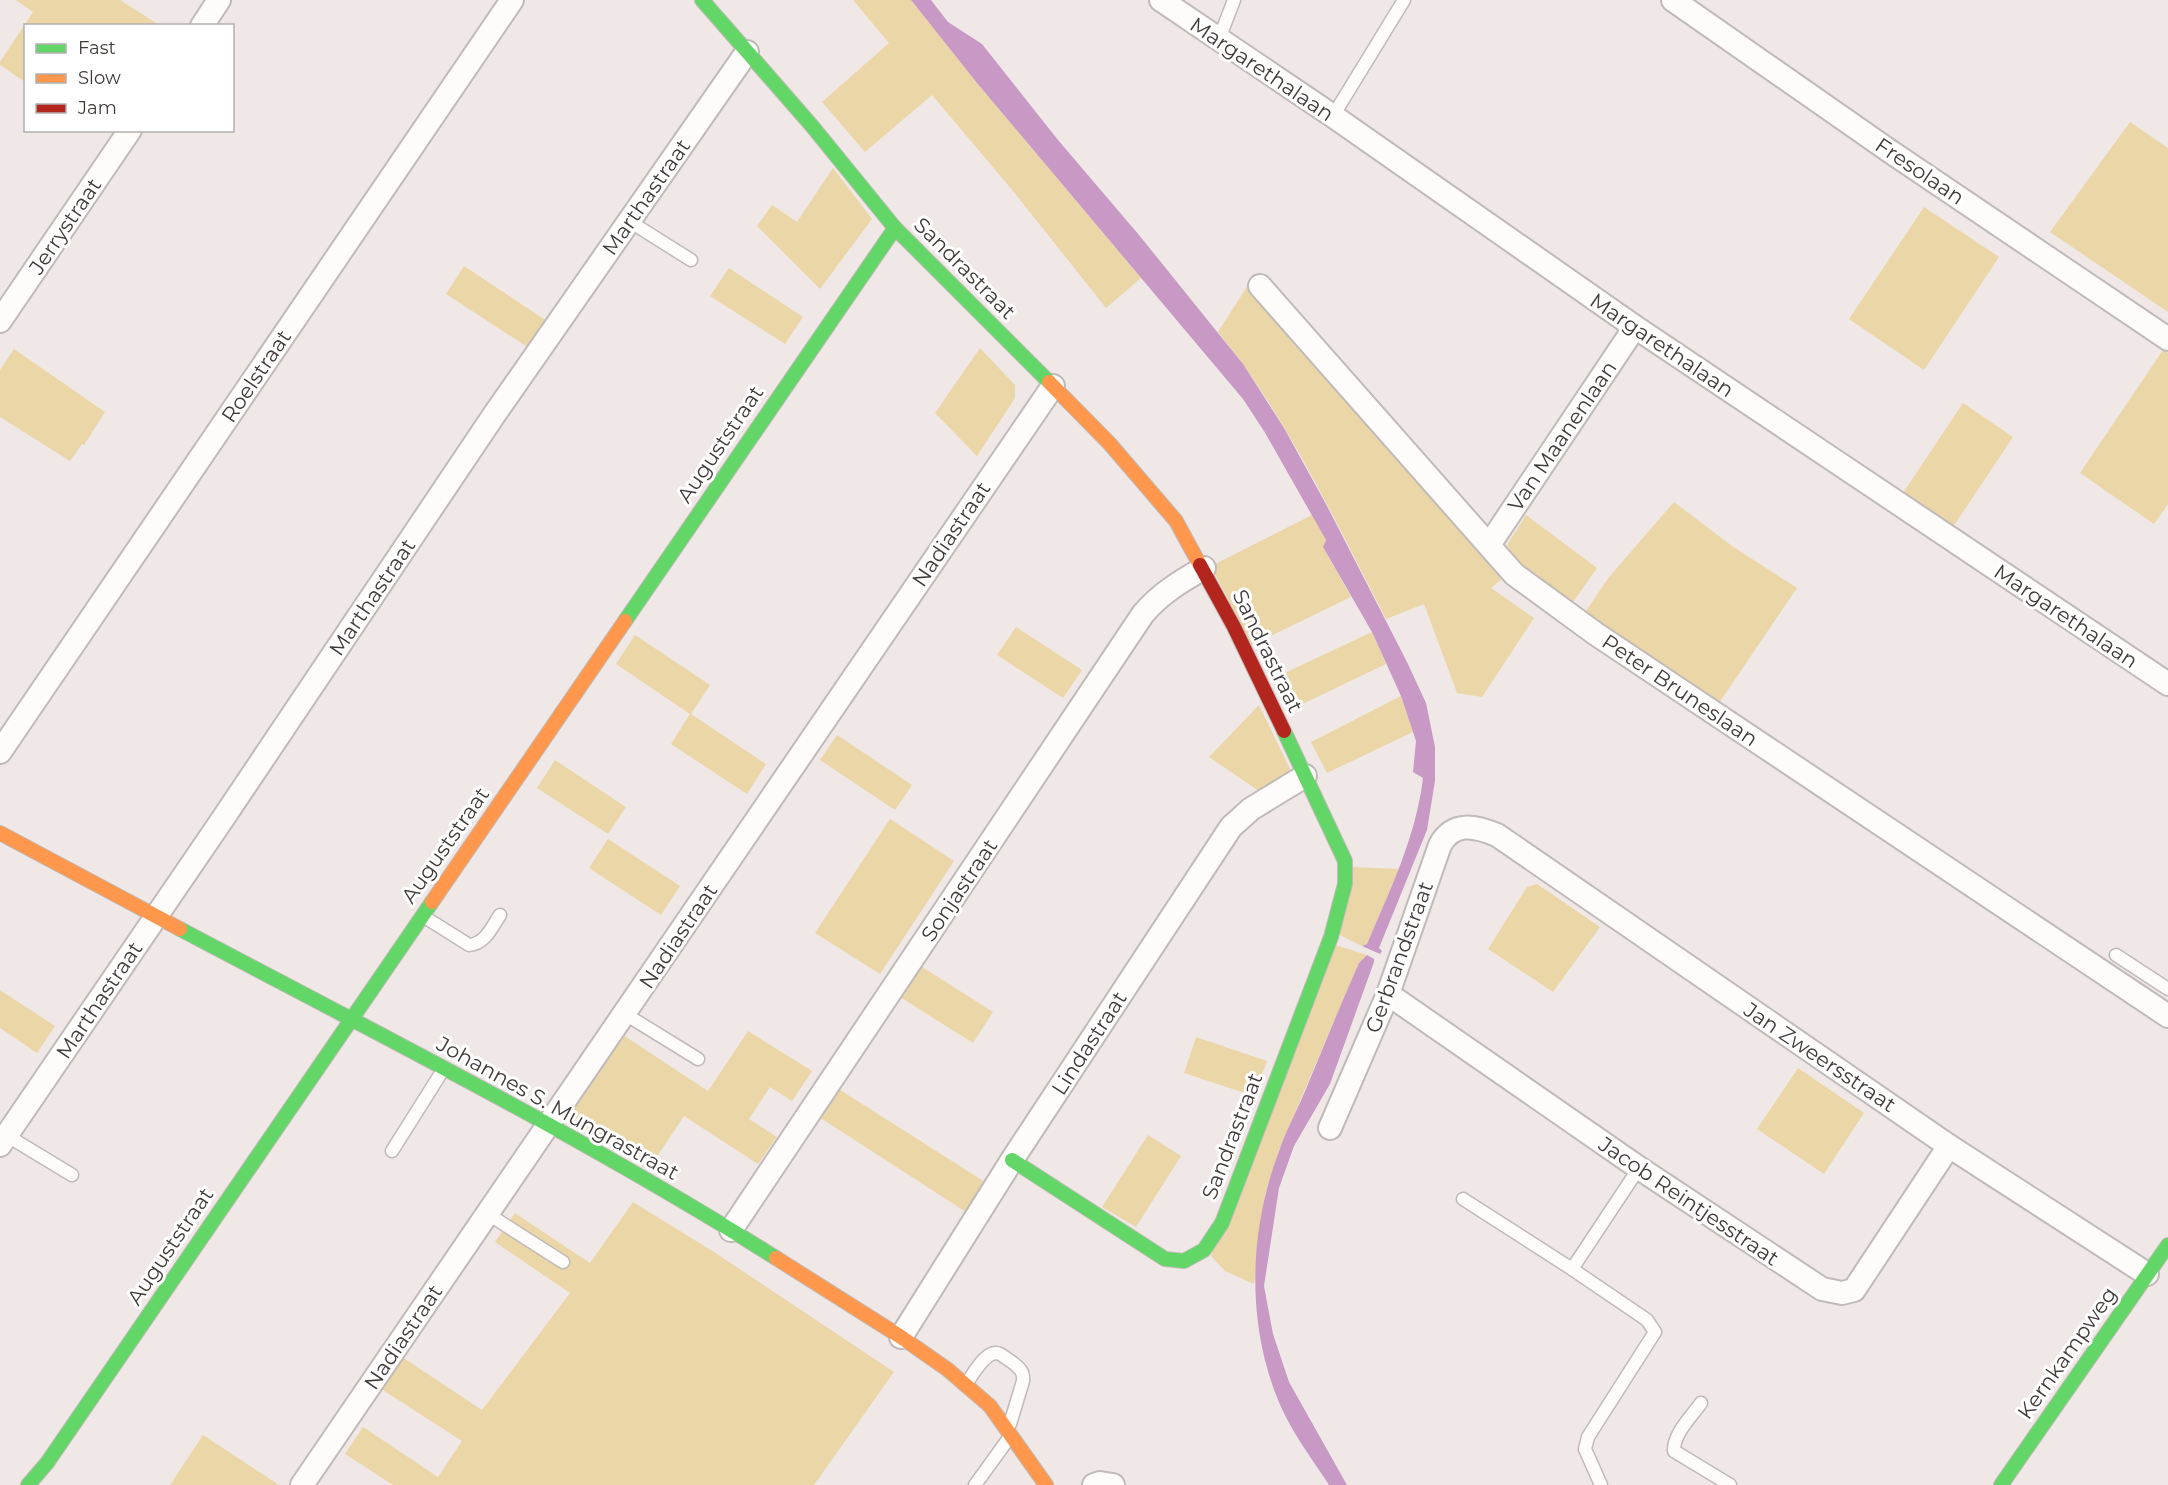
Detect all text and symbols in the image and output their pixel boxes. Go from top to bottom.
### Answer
street label: Margarethalaan [1185,12,1339,126]
legend [24,24,234,132]
text: Fast [78,37,116,59]
text: Slow [78,67,121,89]
text: Jam [77,97,117,119]
street label: Fresolaan [1871,132,1969,210]
street label: Marthastraat [597,134,695,260]
street label: Jerrystraat [23,173,106,280]
street label: Sandrastraat [909,212,1021,324]
street label: Margarethalaan [1585,288,1739,402]
street label: Roelstraat [216,325,296,427]
street label: Van Maanenlaan [1502,356,1622,516]
street label: Auguststraat [672,381,768,507]
street label: Nadiastraat [907,477,995,591]
street label: Marthastraat [324,534,420,660]
street label: Margarethalaan [1989,559,2143,673]
street label: Sandrastraat [1228,586,1308,716]
street label: Peter Bruneslaan [1597,629,1763,751]
street label: Auguststraat [396,782,494,908]
street label: Sonjastraat [916,834,1002,946]
street label: Gerbrandstraat [1360,878,1438,1036]
street label: Nadiastraat [634,879,722,993]
street label: Marthastraat [51,937,147,1063]
street label: Lindastraat [1046,987,1132,1099]
street label: Jan Zweersstraat [1739,996,1901,1117]
street label: Johannes S. Mungrastraat [432,1030,683,1185]
street label: Sandrastraat [1196,1069,1268,1203]
street label: Jacob Reintjesstraat [1593,1131,1784,1271]
street label: Auguststraat [122,1183,218,1309]
street label: Nadiastraat [359,1280,447,1394]
street label: Kernkampweg [2012,1282,2122,1424]

